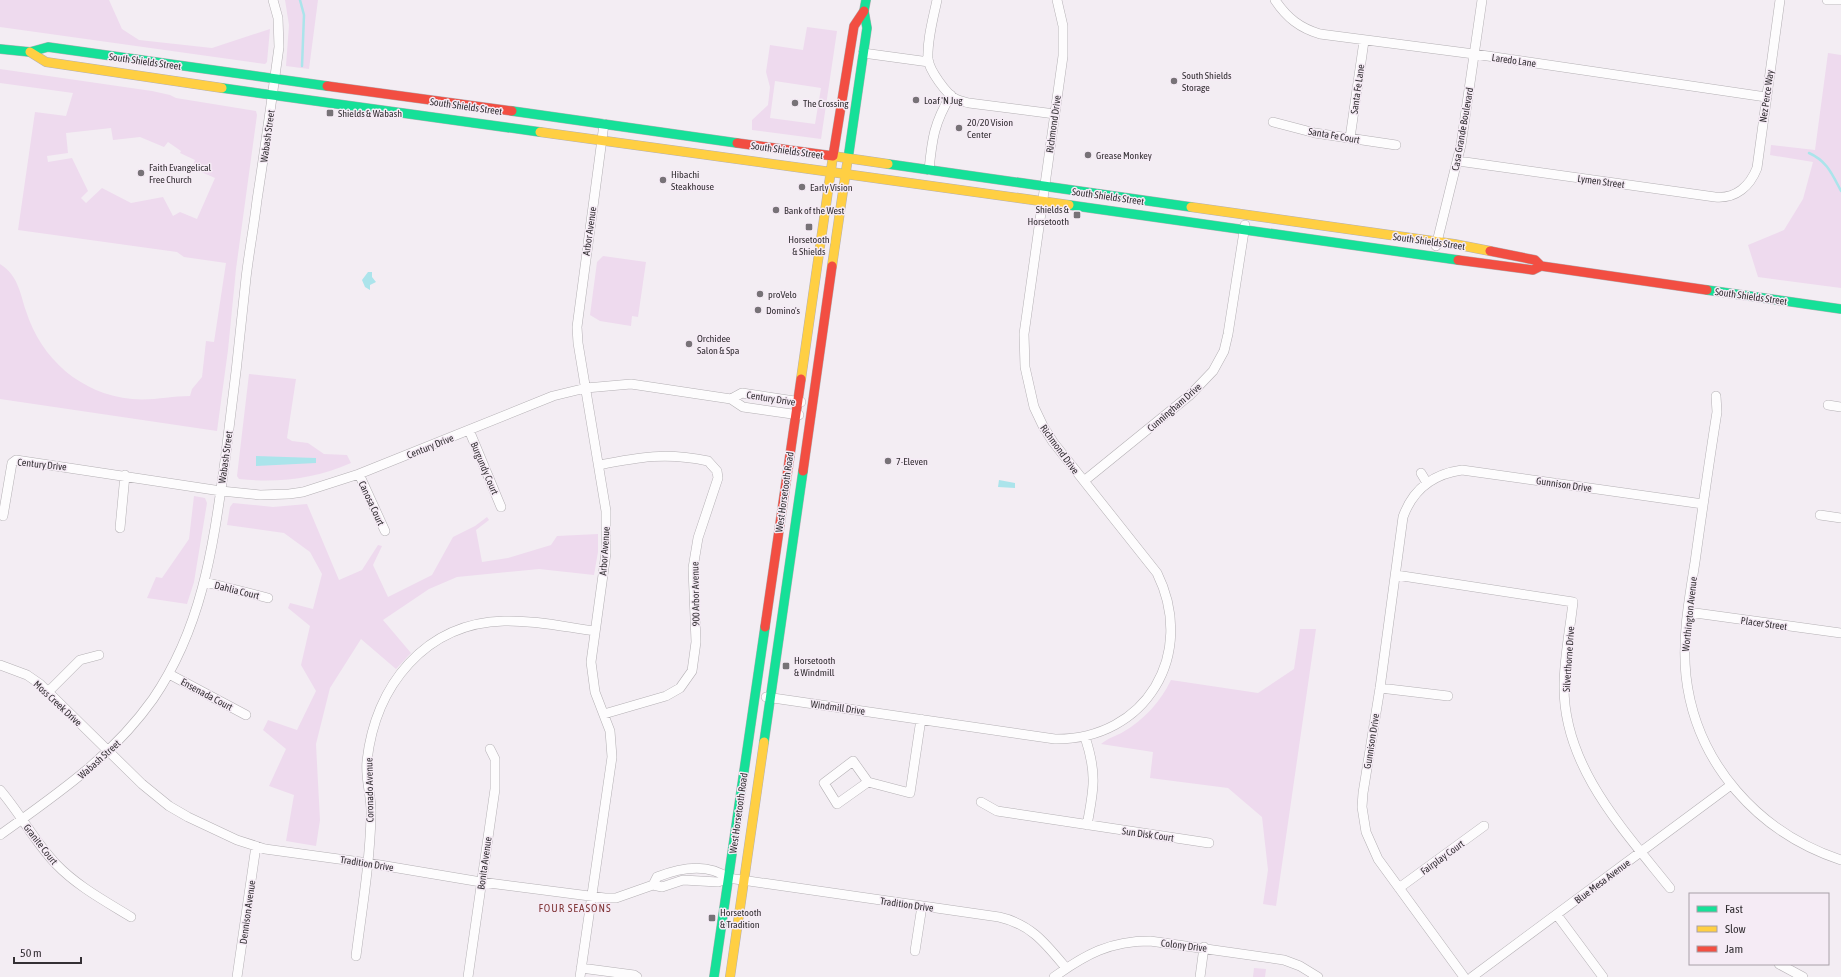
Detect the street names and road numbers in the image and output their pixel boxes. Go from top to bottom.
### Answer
street label: South Shields Street [108,51,182,72]
street label: Laredo Lane [1491,52,1537,69]
street label: Santa Fe Lane [1349,63,1367,115]
street label: Nez Perce Way [1757,69,1776,123]
street label: Casa Grande Boulevard [1450,86,1475,172]
street label: Richmond Drive [1044,94,1063,154]
street label: South Shields Street [429,96,503,117]
street label: Wabash Street [258,109,277,163]
street label: Santa Fe Court [1307,126,1361,145]
street label: South Shields Street [750,140,824,161]
street label: Lymen Street [1577,173,1625,190]
street label: South Shields Street [1071,186,1145,207]
street label: Arbor Avenue [581,205,598,256]
street label: South Shields Street [1392,231,1466,252]
street label: South Shields Street [1714,286,1788,307]
street label: Cunningham Drive [1145,381,1204,434]
street label: Century Drive [746,389,797,408]
street label: Richmond Drive [1038,423,1081,476]
street label: Wabash Street [216,430,235,484]
street label: Century Drive [405,432,456,461]
street label: Burgundy Court [468,440,501,496]
street label: West Horsetooth Road [773,451,796,533]
street label: Century Drive [17,456,68,473]
street label: Gunnison Drive [1535,475,1593,494]
street label: Canosa Court [356,479,387,527]
street label: Arbor Avenue [597,526,612,576]
street label: 900 Arbor Avenue [689,561,702,626]
street label: Worthington Avenue [1680,576,1699,652]
street label: Dahlia Court [213,580,261,601]
street label: Placer Street [1740,615,1788,632]
street label: Silverthorne Drive [1561,625,1576,692]
street label: Ensenada Court [179,676,235,713]
street label: Moss Creek Drive [31,678,84,729]
street label: Windmill Drive [810,698,866,717]
street label: Gunnison Drive [1362,712,1381,770]
street label: Wabash Street [76,738,123,781]
street label: Coronado Avenue [363,757,376,823]
street label: West Horsetooth Road [727,772,750,854]
street label: Granite Court [21,822,60,867]
street label: Sun Disk Court [1121,825,1175,844]
street label: Bonita Avenue [475,836,494,890]
street label: Fairplay Court [1418,838,1466,877]
street label: Tradition Drive [340,854,395,873]
street label: Blue Mesa Avenue [1572,857,1633,906]
street label: Dennison Avenue [238,879,257,945]
street label: Tradition Drive [880,895,935,914]
street label: Colony Drive [1160,937,1208,954]

